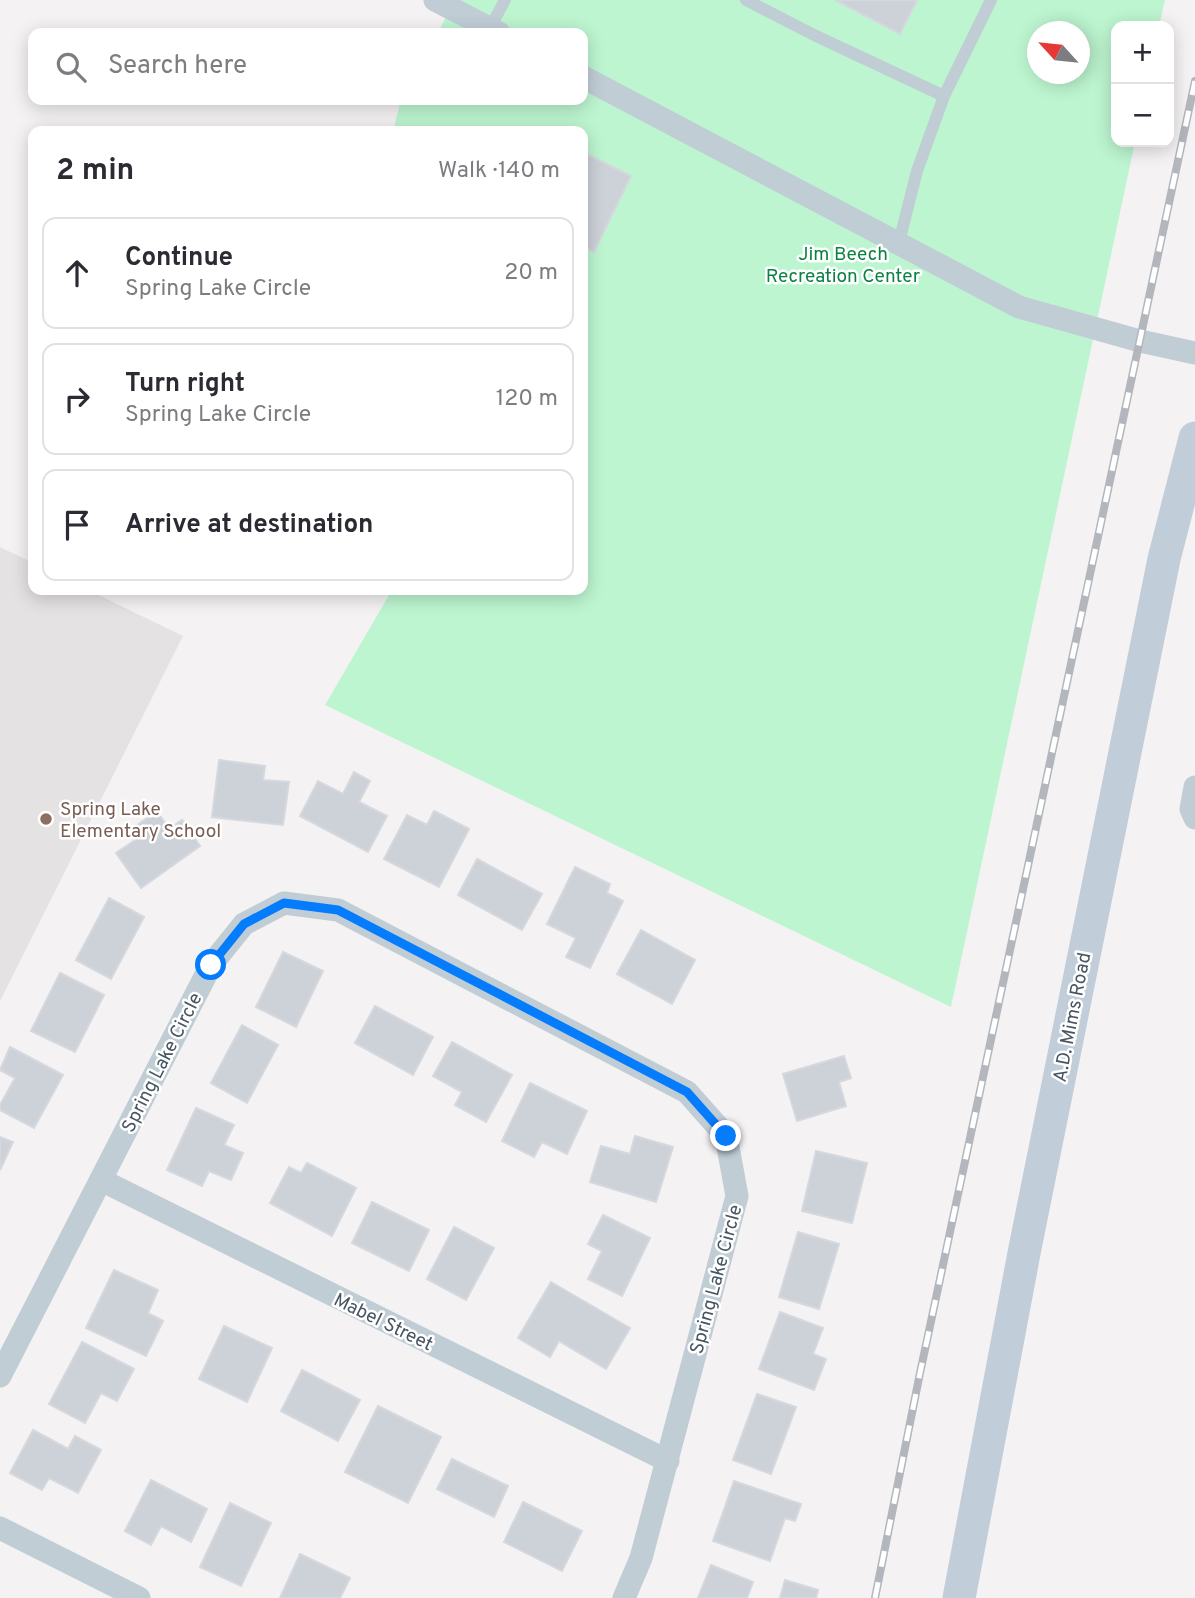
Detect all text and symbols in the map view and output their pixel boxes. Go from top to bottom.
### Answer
north arrow [1027,21,1090,84]
map controls [1111,21,1174,147]
button: + [1111,21,1174,84]
search box [28,28,588,105]
icon: search [52,48,90,86]
text: Search here [108,50,247,83]
button: − [1111,84,1174,147]
text: 2 min [56,153,134,190]
text: Walk · 140 m [438,157,560,186]
text: Continue [125,242,233,275]
park label: Jim Beech Recreation Center [766,243,921,289]
icon: ahead [58,254,96,292]
text: 20 m [504,259,558,288]
text: Spring Lake Circle [125,275,311,304]
text: Turn right [125,368,245,401]
icon: right [58,380,96,418]
text: 120 m [496,385,558,414]
text: Spring Lake Circle [125,401,311,430]
icon: arrive [58,506,96,544]
text: Arrive at destination [125,509,373,542]
place label: Spring Lake Elementary School [60,798,221,844]
marker: Spring Lake Elementary School [38,811,54,827]
route start [195,949,226,980]
street label: A.D. Mims Road [1049,950,1097,1084]
street label: Spring Lake Circle [117,989,208,1137]
route end [710,1120,741,1151]
street label: Spring Lake Circle [685,1202,748,1357]
street label: Mabel Street [329,1288,437,1357]

